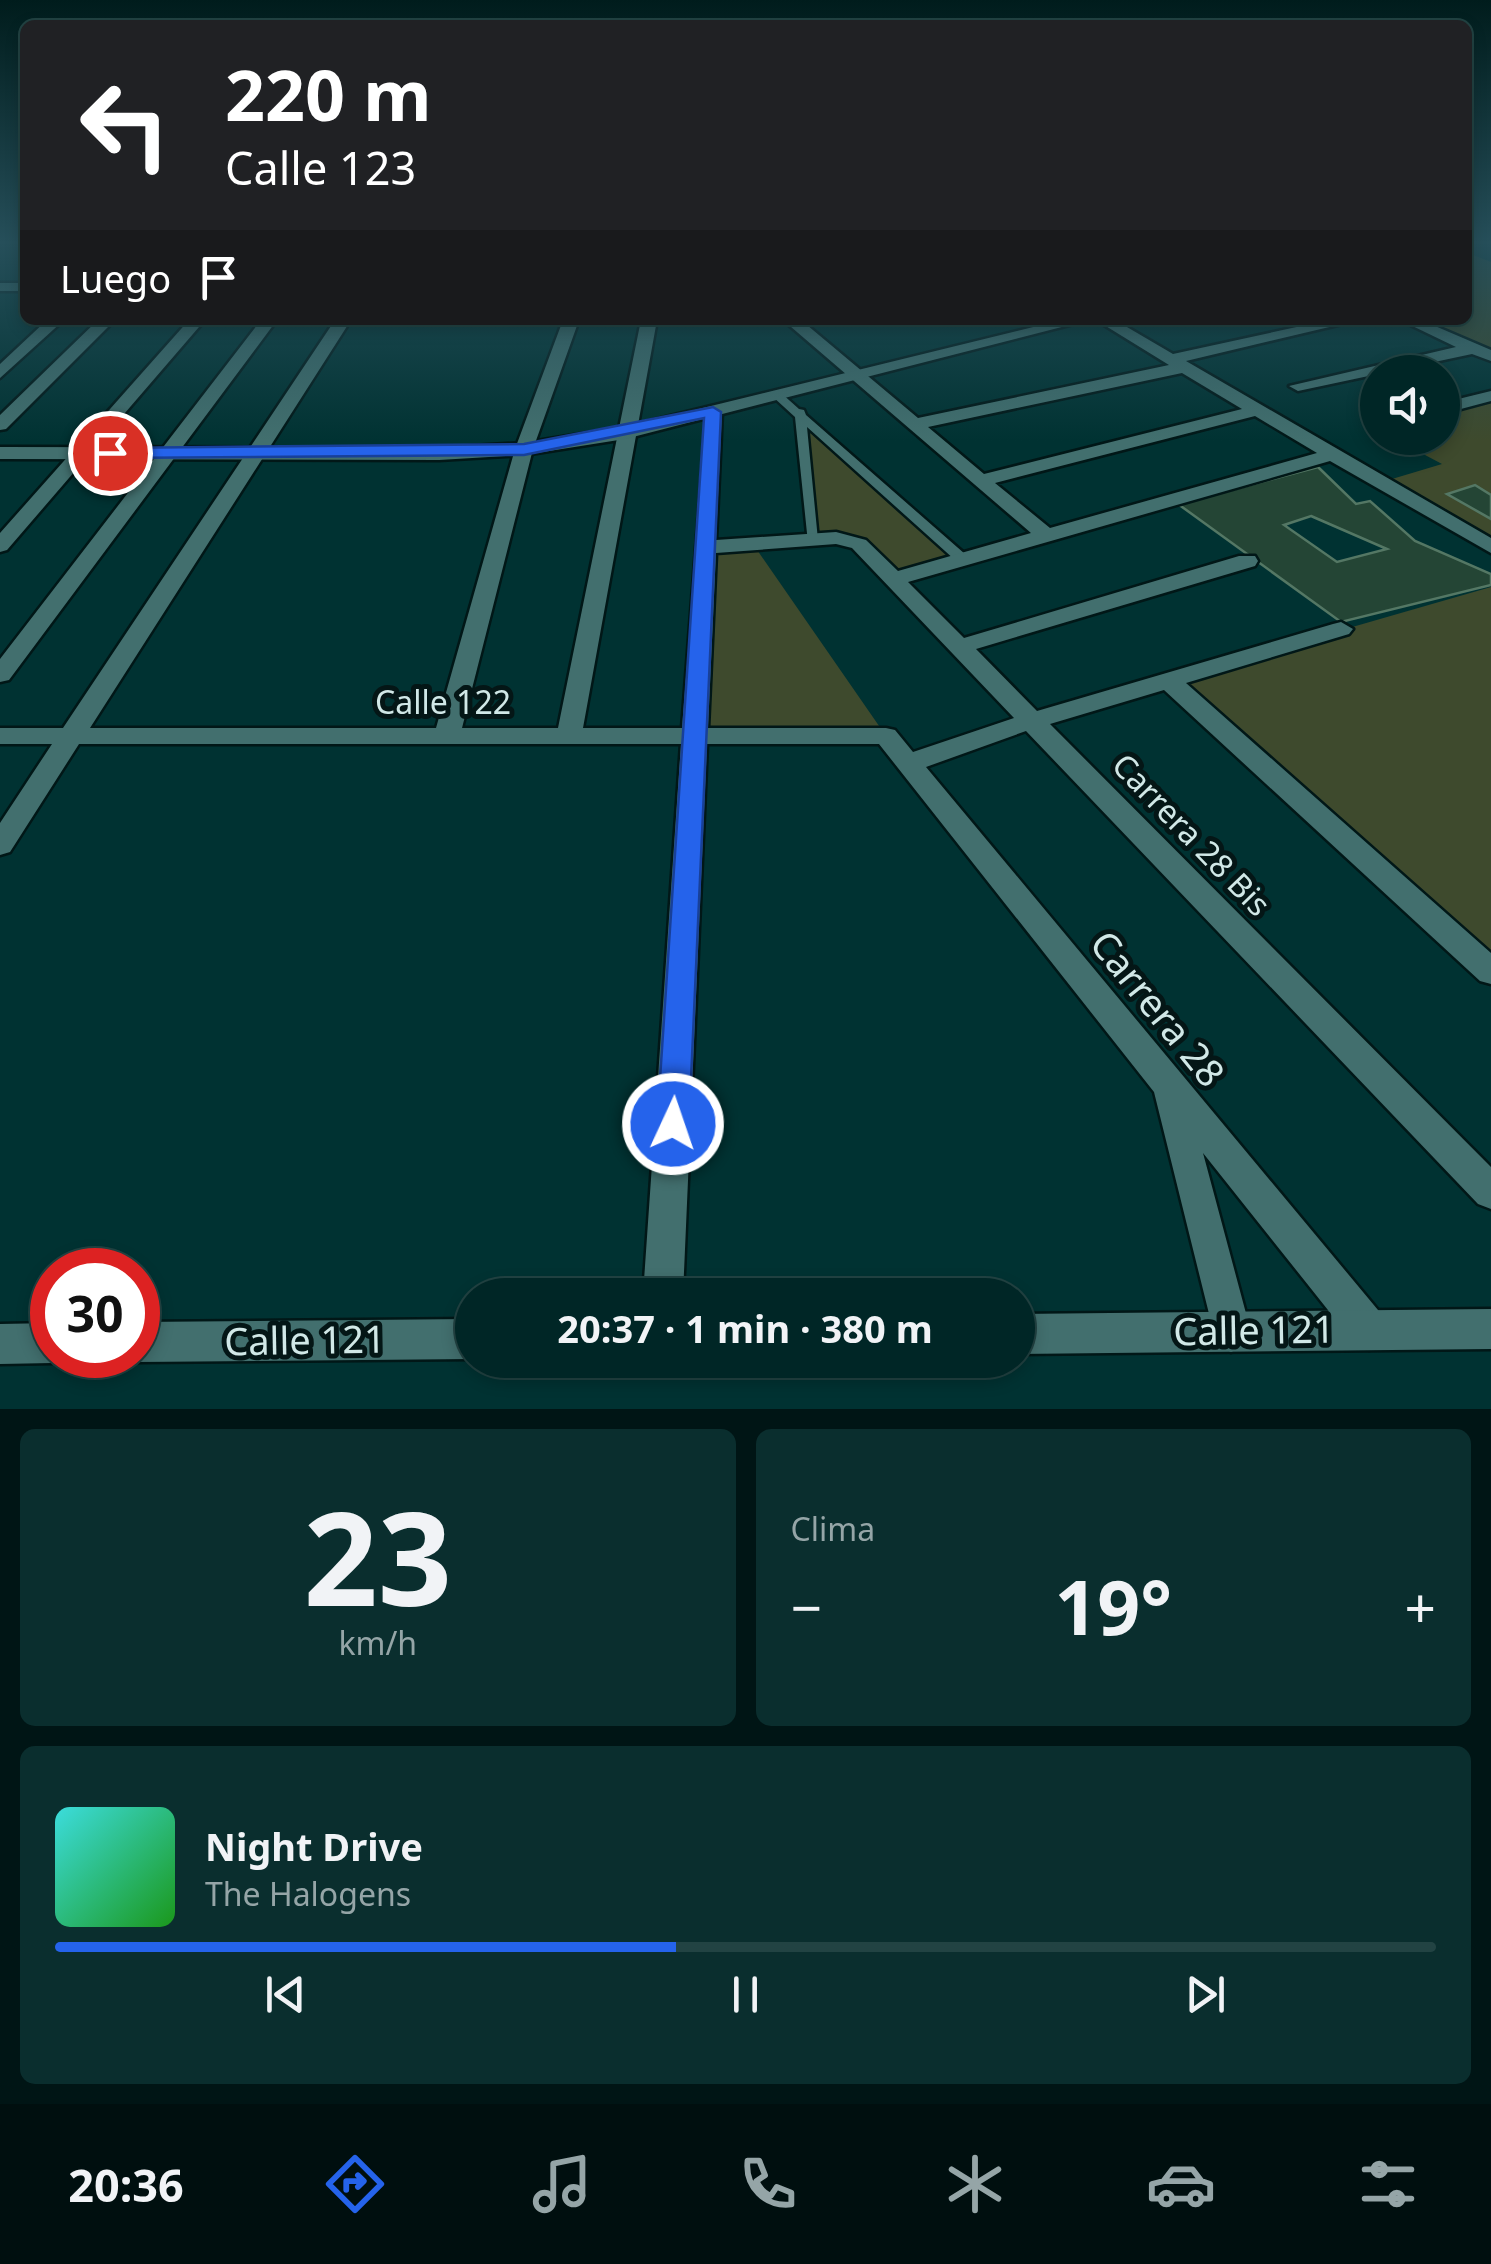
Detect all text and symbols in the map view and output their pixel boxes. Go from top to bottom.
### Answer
text: 220 m [225,46,432,142]
icon: left [60,60,190,190]
text: Calle 123 [225,137,416,198]
icon: arrive [191,250,246,305]
text: Luego [60,252,171,304]
map controls [1360,355,1460,455]
button: sound [1360,355,1460,455]
pin [68,411,153,496]
icon: arrive [83,426,138,481]
street label: Calle 122 [375,680,511,723]
street label: Carrera 28 Bis [1104,743,1281,924]
street label: Carrera 28 [1080,919,1238,1097]
position arrow [621,1072,725,1176]
speed limit sign: 30 [30,1248,160,1378]
text: 20:37 · 1 min · 380 m [557,1302,933,1354]
street label: Calle 121 [1173,1302,1335,1356]
street label: Calle 121 [224,1312,386,1366]
text: 23 [303,1467,452,1644]
text: Clima [791,1507,875,1550]
text: 19° [1054,1555,1172,1657]
text: − [791,1569,822,1644]
text: + [1405,1569,1436,1644]
text: km/h [338,1621,417,1664]
text: Night Drive [205,1820,423,1872]
text: The Halogens [205,1872,411,1915]
icon: previous [258,1967,313,2022]
icon: pause [718,1967,773,2022]
icon: next [1178,1967,1233,2022]
icon: directions [320,2149,390,2219]
icon: music [527,2149,597,2219]
icon: phone [733,2149,803,2219]
icon: climate [940,2149,1010,2219]
icon: car [1146,2149,1216,2219]
icon: filters [1353,2149,1423,2219]
text: 20:36 [68,2154,184,2215]

